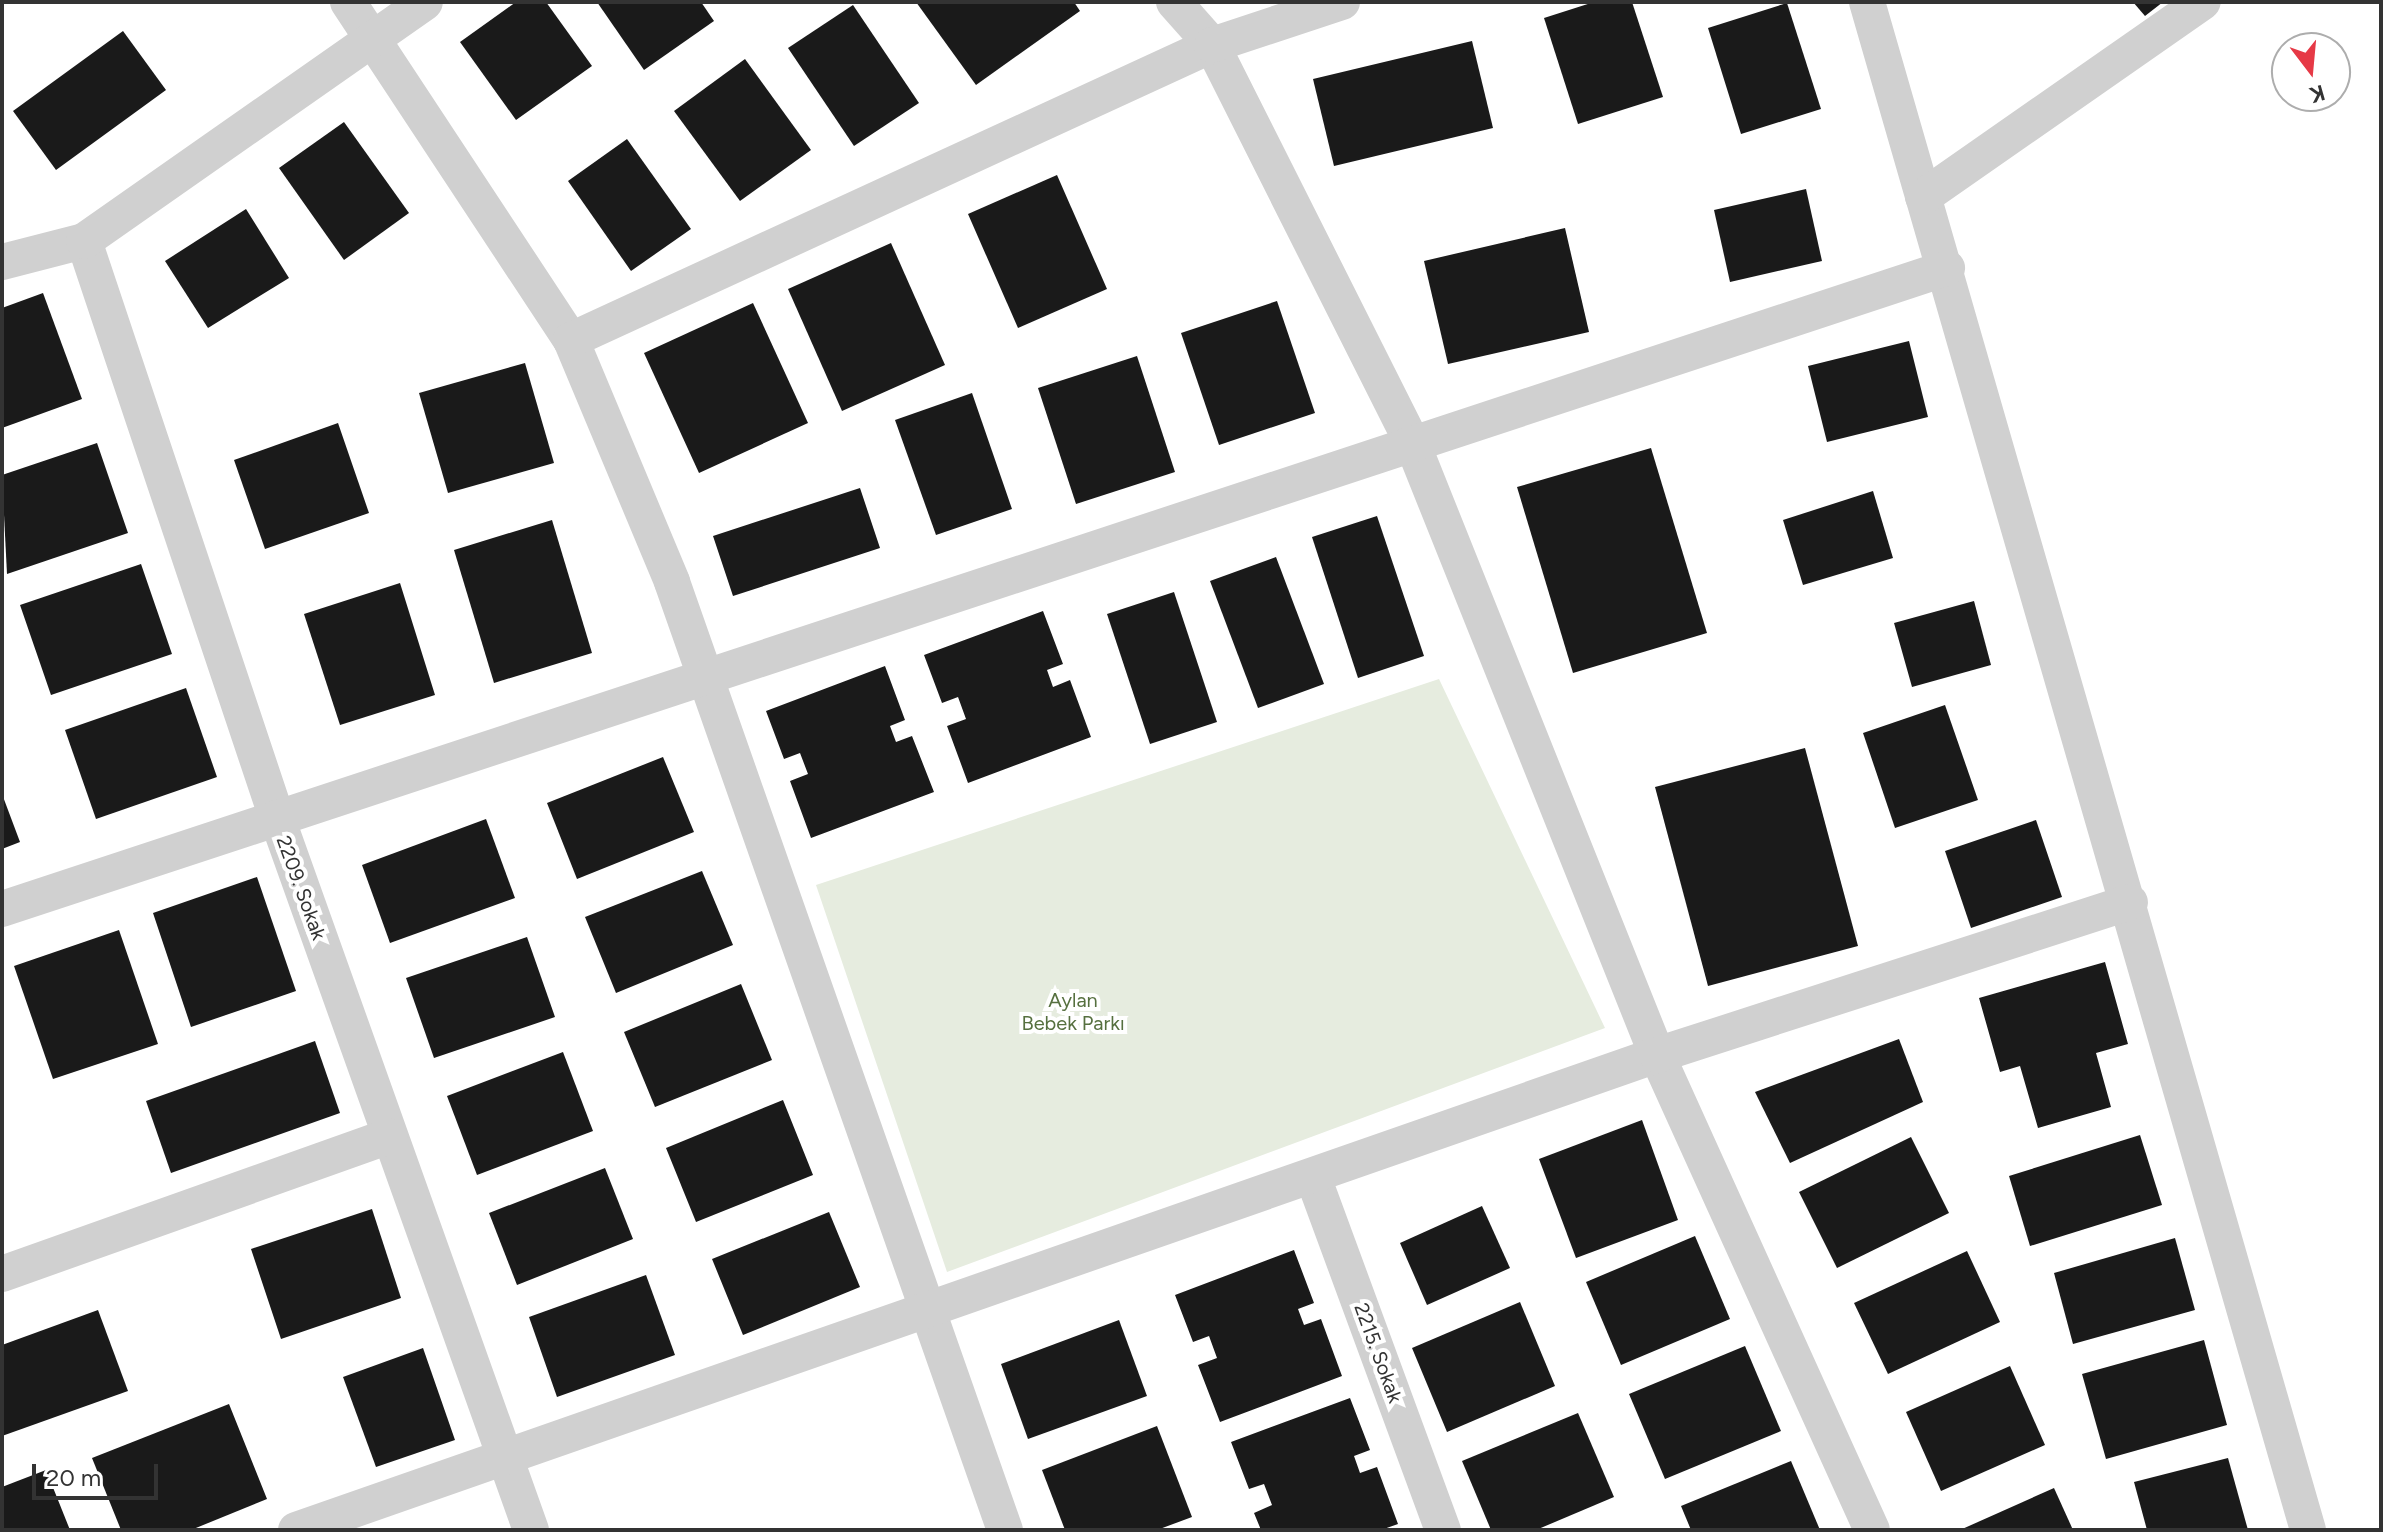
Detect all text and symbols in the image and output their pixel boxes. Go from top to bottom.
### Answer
north arrow [2271,32,2351,112]
text: K [2306,79,2328,109]
street label: 2209. Sokak [271,833,331,943]
park label: Aylan Bebek Parkı [1021,988,1125,1035]
street label: 2215. Sokak [1349,1300,1407,1406]
scale bar [36,1448,162,1498]
text: 20 m [46,1463,101,1492]

